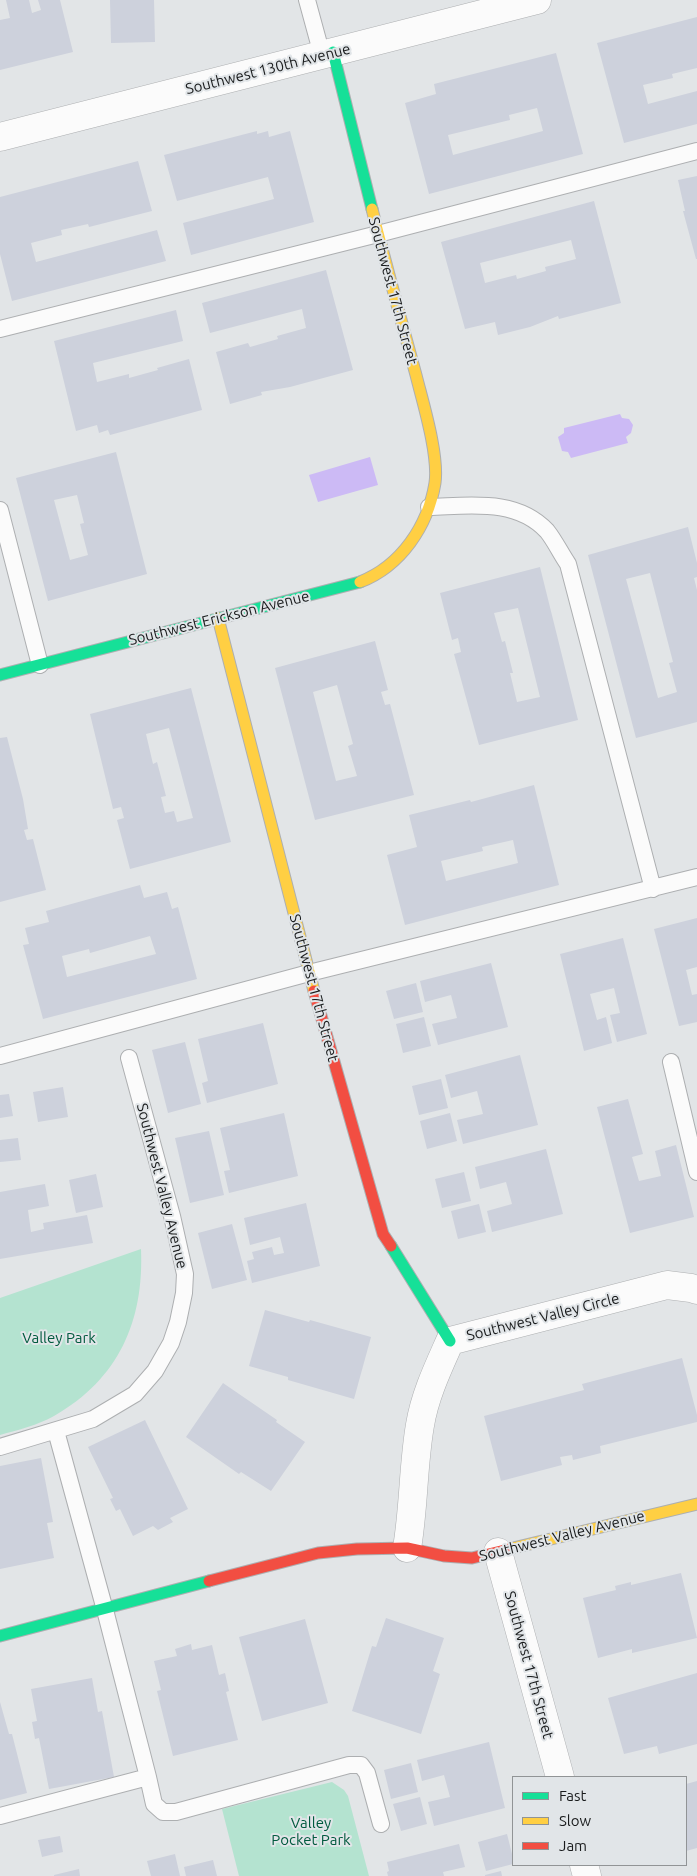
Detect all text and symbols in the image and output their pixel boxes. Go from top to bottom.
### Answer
street label: Southwest 130th Avenue [184,40,352,98]
street label: Southwest 17th Street [365,215,421,367]
street label: Southwest Erickson Avenue [127,587,311,649]
street label: Southwest 17th Street [286,912,342,1064]
street label: Southwest Valley Avenue [133,1101,191,1271]
street label: Southwest Valley Circle [465,1289,621,1345]
park label: Valley Park [22,1329,96,1347]
street label: Southwest Valley Avenue [477,1507,647,1565]
street label: Southwest 17th Street [501,1589,557,1741]
legend [512,1776,687,1866]
text: Fast [559,1787,586,1804]
text: Slow [559,1812,591,1829]
park label: Valley Pocket Park [271,1814,351,1849]
text: Jam [559,1837,587,1854]

